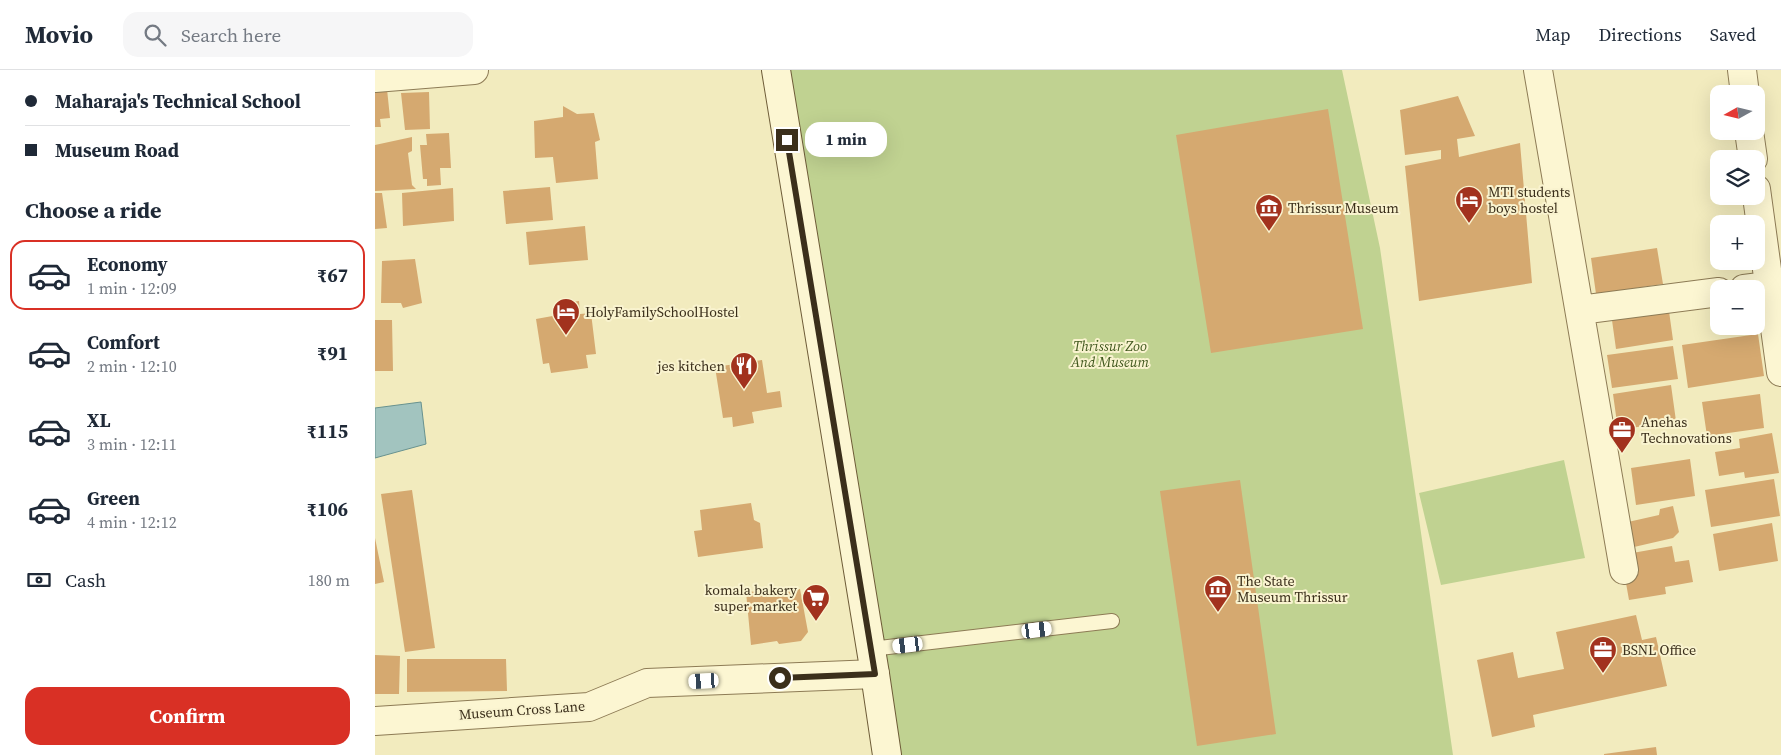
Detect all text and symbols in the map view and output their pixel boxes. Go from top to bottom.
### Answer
search box [123,12,473,57]
text: Movio [25,18,93,51]
icon: search [141,21,169,49]
text: Search here [181,22,281,48]
text: Map [1535,22,1571,47]
text: Directions [1599,22,1682,47]
text: Saved [1710,22,1756,47]
north arrow [1710,85,1765,140]
map controls [1710,85,1765,335]
text: Maharaja's Technical School [55,88,301,114]
callout: 1 min [805,122,887,158]
text: 1 min [825,128,867,150]
route end [776,129,798,151]
text: Museum Road [55,137,179,163]
button: layers [1710,150,1765,205]
place label: MTI students boys hostel [1488,182,1570,218]
hotel icon: MTI students boys hostel [1454,185,1484,224]
museum icon: Thrissur Museum [1254,193,1284,232]
text: Choose a ride [25,195,162,225]
place label: Thrissur Museum [1288,198,1399,218]
button: + [1710,215,1765,270]
text: Economy [87,251,168,277]
icon: car [27,253,72,298]
text: ₹67 [317,262,348,288]
text: 1 min · 12:09 [87,277,177,299]
button: − [1710,280,1765,335]
hotel icon: HolyFamilySchoolHostel [551,297,581,336]
place label: HolyFamilySchoolHostel [585,302,739,322]
text: Comfort [87,329,160,355]
icon: car [27,331,72,376]
park label: Thrissur Zoo And Museum [1070,336,1150,372]
text: ₹91 [317,340,348,366]
restaurant icon: jes kitchen [729,351,759,390]
text: 2 min · 12:10 [87,355,177,377]
place label: jes kitchen [656,356,726,376]
text: XL [87,407,110,433]
icon: car [27,409,72,454]
place label: Anehas Technovations [1641,412,1732,448]
office icon: Anehas Technovations [1607,415,1637,454]
text: ₹115 [307,418,348,444]
text: 3 min · 12:11 [87,433,177,455]
text: Green [87,485,140,511]
icon: car [27,487,72,532]
text: ₹106 [307,496,348,522]
text: 4 min · 12:12 [87,511,177,533]
icon: cash [25,566,53,594]
text: Cash [65,567,106,593]
text: 180 m [308,569,350,591]
place label: The State Museum Thrissur [1237,571,1348,607]
museum icon: The State Museum Thrissur [1203,574,1233,613]
place label: komala bakery super market [705,580,798,616]
supermarket icon: komala bakery super market [801,583,831,622]
car [1021,621,1052,639]
office icon: BSNL Office [1588,635,1618,674]
car [892,636,923,654]
place label: BSNL Office [1622,640,1696,660]
route start [769,667,791,689]
car [688,673,719,689]
button: Confirm [25,687,350,745]
street label: Museum Cross Lane [458,696,586,724]

